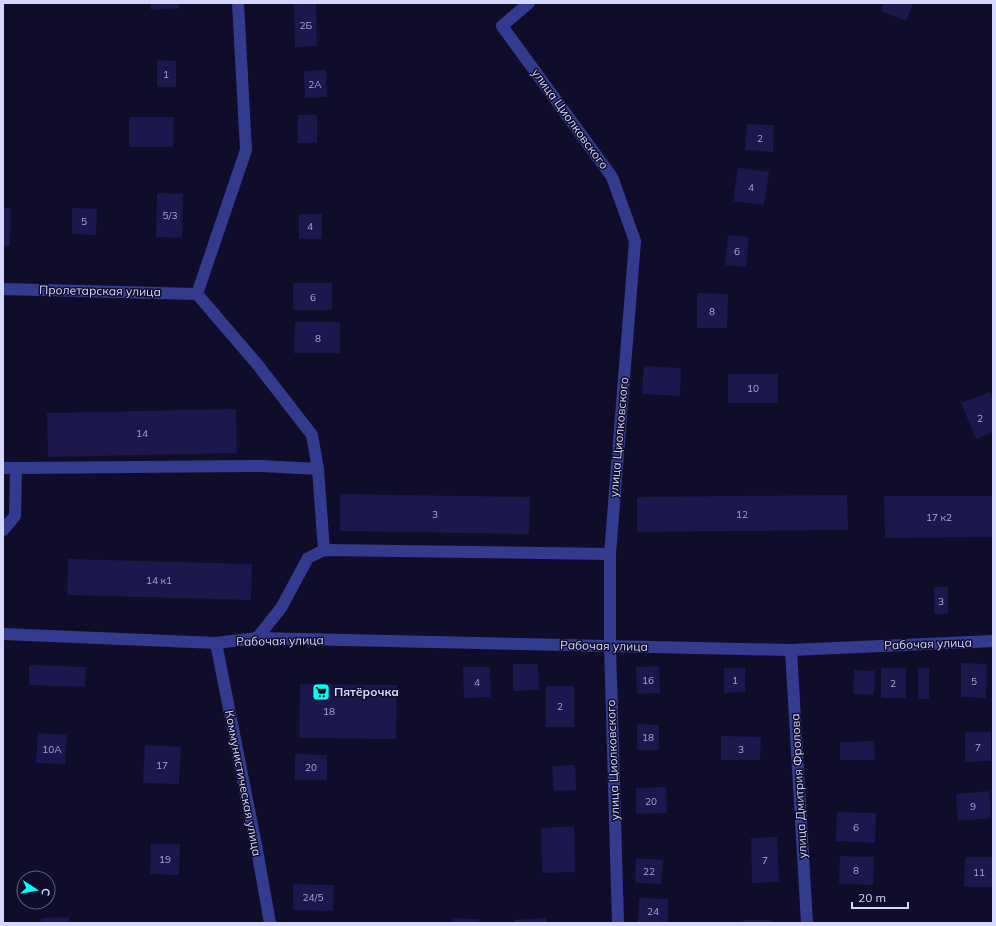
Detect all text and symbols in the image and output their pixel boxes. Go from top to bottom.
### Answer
house number: 2Б [300,19,313,32]
street label: улица Циолковского [529,65,612,172]
house number: 1 [163,68,169,81]
house number: 2А [308,78,322,91]
house number: 2 [757,132,763,145]
house number: 4 [748,181,754,194]
house number: 5/3 [163,209,177,222]
house number: 5 [81,215,87,228]
house number: 4 [307,220,313,233]
house number: 6 [734,245,740,258]
street label: Пролетарская улица [39,282,161,299]
house number: 6 [310,291,316,304]
house number: 8 [709,305,715,318]
house number: 8 [315,332,321,345]
street label: улица Циолковского [606,376,631,498]
house number: 10 [747,382,759,395]
house number: 2 [977,412,983,425]
house number: 14 [136,427,148,440]
house number: 3 [432,508,438,521]
house number: 12 [736,508,748,521]
house number: 17 к2 [926,511,952,524]
house number: 14 к1 [146,574,172,587]
house number: 3 [938,595,944,608]
street label: Рабочая улица [236,632,324,649]
street label: Рабочая улица [884,634,972,653]
street label: Рабочая улица [560,637,648,654]
house number: 16 [642,674,654,687]
house number: 1 [732,674,738,687]
house number: 5 [971,675,977,688]
house number: 4 [474,676,480,689]
house number: 2 [890,677,896,690]
supermarket icon: Пятёрочка [311,682,331,702]
place label: Пятёрочка [334,684,399,699]
street label: улица Циолковского [603,699,622,821]
house number: 2 [557,700,563,713]
house number: 18 [323,705,335,718]
street label: Коммунистическая улица [222,709,265,857]
street label: улица Дмитрия Фролова [787,713,810,859]
house number: 18 [642,731,654,744]
house number: 7 [975,741,981,754]
house number: 10А [42,743,62,756]
house number: 3 [738,743,744,756]
house number: 17 [156,759,168,772]
house number: 20 [305,761,317,774]
house number: 20 [645,795,657,808]
house number: 9 [970,800,976,813]
house number: 6 [853,821,859,834]
house number: 19 [159,853,171,866]
house number: 7 [762,854,768,867]
house number: 8 [853,864,859,877]
house number: 22 [643,865,655,878]
house number: 11 [973,866,985,879]
north arrow [16,870,56,910]
scale bar [852,884,908,910]
text: С [38,887,53,898]
text: 20 m [858,890,886,905]
house number: 24/5 [303,891,323,904]
house number: 24 [647,905,659,918]

